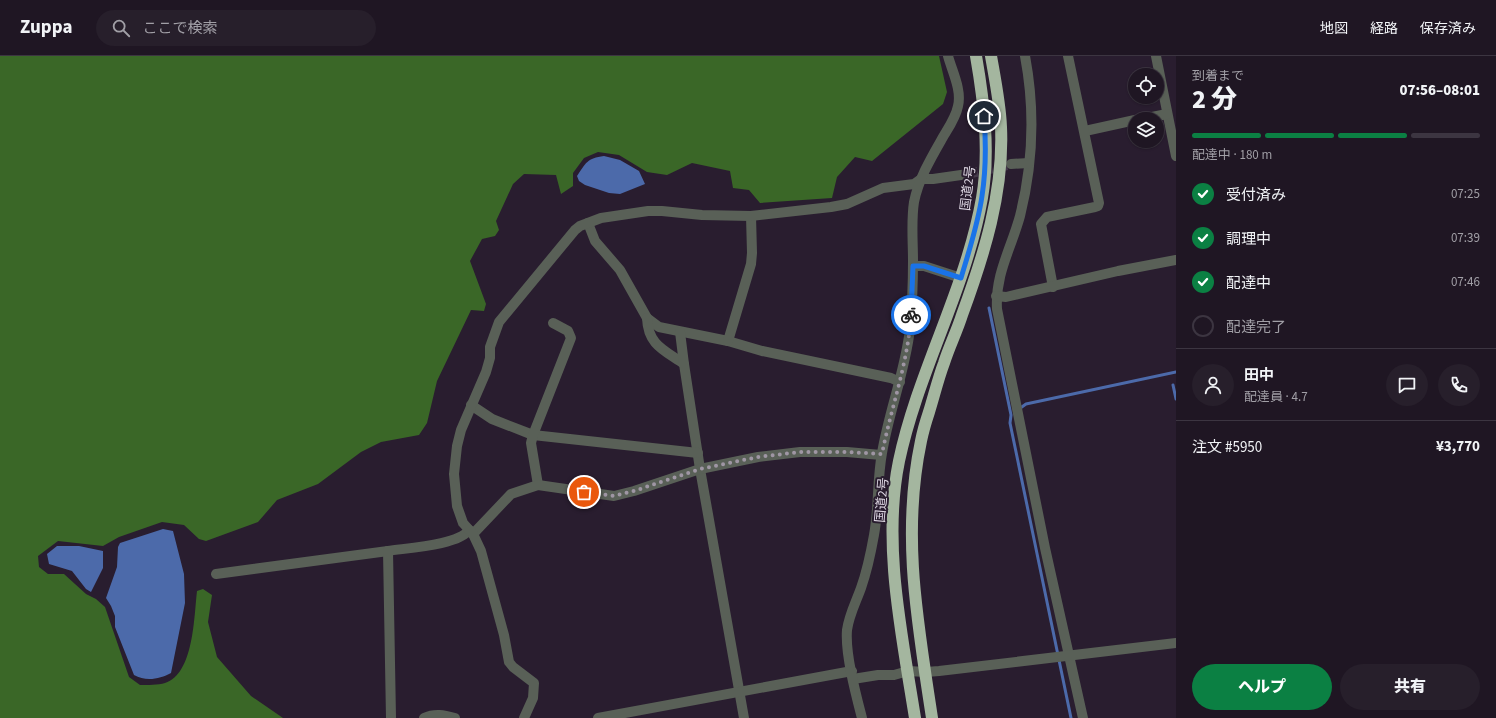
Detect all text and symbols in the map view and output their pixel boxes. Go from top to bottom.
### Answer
search box [96,10,376,46]
text: Zuppa [20,14,72,41]
icon: search [110,17,132,39]
text: ここで検索 [142,18,217,39]
text: 地図 [1320,19,1348,39]
text: 経路 [1370,19,1398,39]
text: 保存済み [1420,19,1476,39]
text: 到着まで [1192,67,1244,85]
map controls [1128,68,1164,148]
button: locate [1128,68,1164,104]
text: 07:56–08:01 [1399,80,1480,101]
text: 2 分 [1192,81,1237,118]
pin [967,99,1001,133]
icon: home [973,105,995,127]
button: layers [1128,112,1164,148]
text: 配達中 · 180 m [1192,146,1272,164]
street label: 国道2号 [956,164,980,212]
icon: check [1192,183,1214,205]
text: 受付済み [1226,185,1286,206]
text: 07:25 [1451,185,1480,203]
icon: check [1192,227,1214,249]
text: 調理中 [1226,229,1271,250]
text: 07:39 [1451,229,1480,247]
icon: check [1192,271,1214,293]
text: 配達中 [1226,273,1271,294]
text: 07:46 [1451,273,1480,291]
courier [891,295,931,335]
icon: bike [900,304,922,326]
text: 配達完了 [1226,317,1286,338]
button: person [1192,364,1234,406]
button: chat [1386,364,1428,406]
button: phone [1438,364,1480,406]
text: 田中 [1244,365,1274,386]
text: 配達員 · 4.7 [1244,388,1308,406]
text: ¥3,770 [1436,436,1480,457]
text: 注文 #5950 [1192,437,1262,458]
pin [567,475,601,509]
street label: 国道2号 [871,477,893,524]
icon: bag [573,481,595,503]
button: ヘルプ [1192,664,1332,710]
button: 共有 [1340,664,1480,710]

